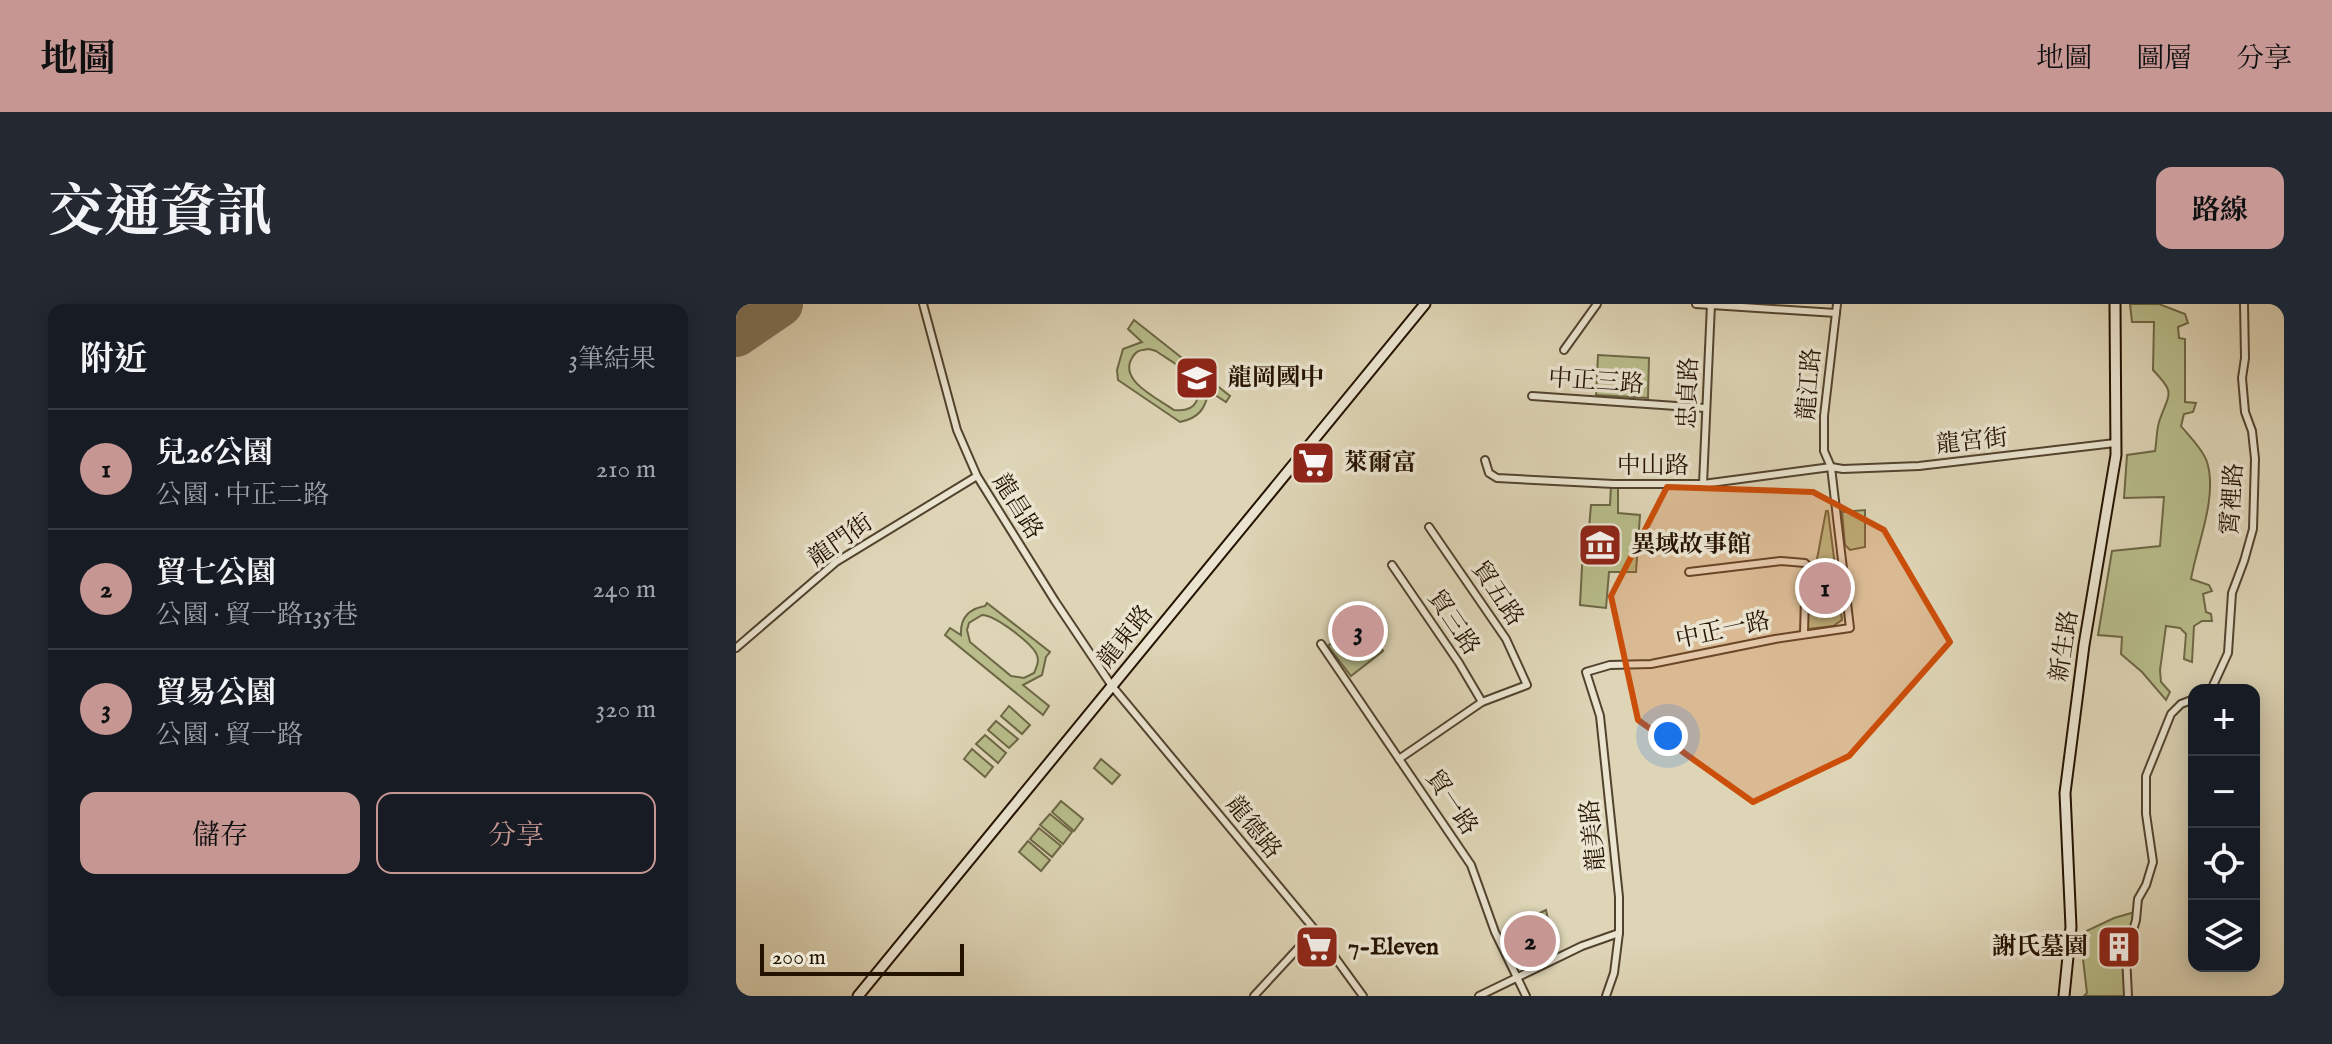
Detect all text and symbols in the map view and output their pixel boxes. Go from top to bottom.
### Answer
text: 地圖 [40,37,116,85]
text: 地圖 [2036,42,2092,77]
text: 圖層 [2136,42,2192,77]
text: 分享 [2236,42,2292,77]
button: 路線 [2156,167,2284,249]
text: 交通資訊 [48,179,272,250]
text: 附近 [80,339,148,382]
text: 3筆結果 [568,343,656,376]
street label: 龍江路 [1791,347,1829,421]
school or university icon: 龍岡國中 [1173,354,1221,402]
street label: 忠貞路 [1672,356,1706,430]
place label: 龍岡國中 [1228,363,1324,394]
street label: 中正三路 [1547,363,1645,401]
street label: 龍宮街 [1935,423,2009,461]
text: 兒26公園 [156,435,273,473]
supermarket icon: 萊爾富 [1289,439,1337,487]
place label: 萊爾富 [1344,448,1416,479]
street label: 中山路 [1617,451,1689,482]
text: 1 [101,453,111,486]
text: 210 m [596,453,656,486]
street label: 霄裡路 [2215,462,2251,536]
street label: 龍昌路 [985,468,1049,546]
text: 公園 · 中正二路 [156,479,329,512]
street label: 龍門街 [803,508,879,574]
museum icon: 異域故事館 [1576,521,1624,569]
place label: 異域故事館 [1631,530,1751,561]
text: 貿七公園 [156,555,276,593]
street label: 貿五路 [1464,555,1530,633]
pin: 1 [1799,558,1851,618]
text: 2 [100,573,112,606]
text: 240 m [593,573,656,606]
street label: 貿三路 [1420,584,1486,662]
text: 公園 · 貿一路135巷 [156,599,358,632]
street label: 龍東路 [1091,599,1161,675]
pin: 3 [1332,601,1384,661]
street label: 中正一路 [1673,606,1773,656]
street label: 新生路 [2044,608,2086,684]
text: 貿易公園 [156,675,276,713]
map controls [2188,684,2260,972]
button: + [2188,684,2260,756]
text: 3 [101,693,111,726]
text: 320 m [596,693,656,726]
your location [1648,716,1688,756]
text: 公園 · 貿一路 [156,719,303,752]
button: − [2188,756,2260,828]
street label: 貿一路 [1418,764,1484,842]
street label: 龍德路 [1218,790,1288,866]
button: 儲存 [80,792,360,874]
button: 分享 [376,792,656,874]
street label: 龍美路 [1575,798,1613,872]
button: locate [2188,828,2260,900]
button: layers [2188,900,2260,972]
pin: 2 [1504,911,1556,971]
supermarket icon: 7-Eleven [1293,923,1341,971]
building icon: 謝氏墓園 [2095,923,2143,971]
place label: 7-Eleven [1348,932,1439,963]
place label: 謝氏墓園 [1992,932,2088,963]
scale bar [760,940,964,976]
text: 200 m [772,944,826,972]

